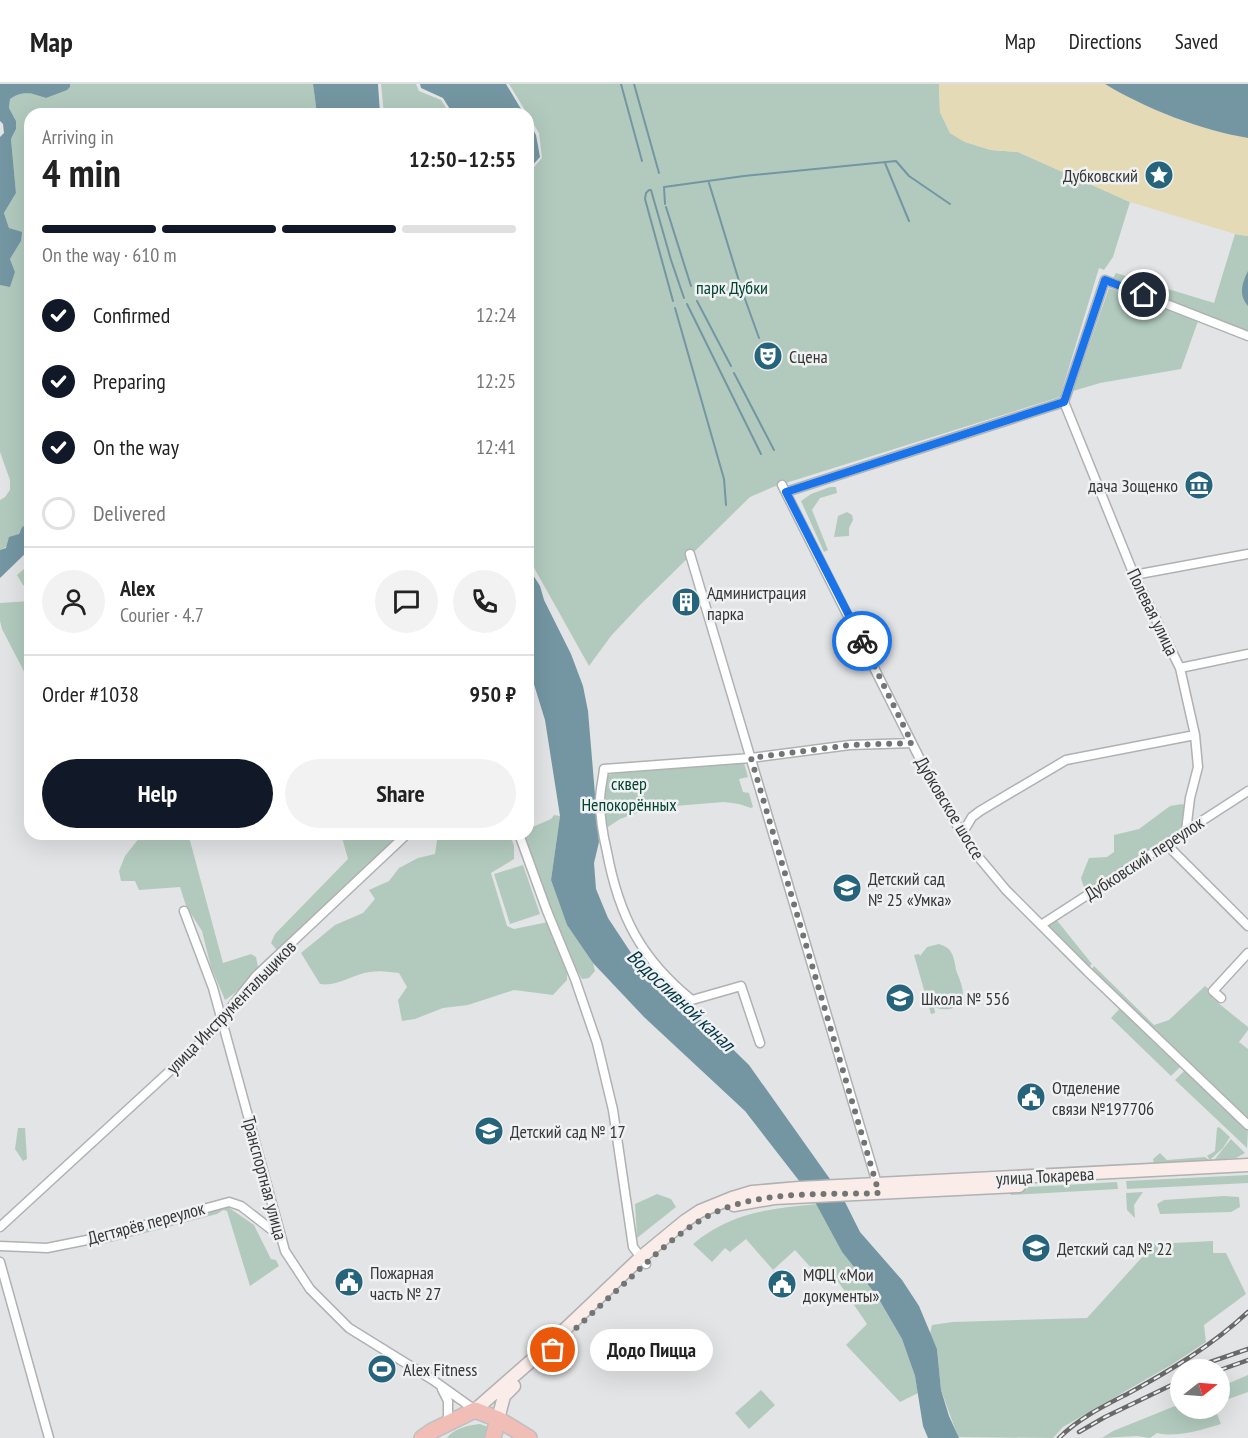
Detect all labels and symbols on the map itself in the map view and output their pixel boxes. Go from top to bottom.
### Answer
place icon: Дубковский [1143,159,1175,191]
place label: Дубковский [1063,164,1138,187]
pin [1118,269,1169,320]
park label: парк Дубки [696,276,768,299]
theatre icon: Сцена [752,340,784,372]
place label: Сцена [789,345,828,368]
museum icon: дача Зощенко [1183,469,1215,501]
place label: дача Зощенко [1088,474,1178,497]
street label: Полевая улица [1122,565,1184,659]
place label: Администрация парка [707,581,806,625]
building icon: Администрация парка [670,586,702,618]
courier [832,611,892,671]
street label: Дубковское шоссе [910,752,990,864]
park label: сквер Непокорённых [581,772,677,816]
street label: Дубковский переулок [1080,811,1208,905]
place label: Детский сад № 25 «Умка» [868,867,952,911]
school or university icon: Детский сад № 25 «Умка» [831,872,863,904]
street label: улица Инструментальщиков [161,935,301,1079]
water label: Водосливной канал [622,943,742,1058]
school or university icon: Школа № 556 [884,982,916,1014]
place label: Школа № 556 [921,987,1010,1010]
place label: Отделение связи №197706 [1052,1076,1154,1120]
public building icon: Отделение связи №197706 [1015,1081,1047,1113]
street label: Транспортная улица [237,1114,293,1242]
school or university icon: Детский сад № 17 [473,1115,505,1147]
place label: Детский сад № 17 [510,1120,626,1143]
street label: улица Токарева [995,1162,1095,1190]
street label: Дегтярёв переулок [85,1196,207,1250]
school or university icon: Детский сад № 22 [1020,1232,1052,1264]
place label: Детский сад № 22 [1057,1237,1173,1260]
place label: Пожарная часть № 27 [370,1261,441,1305]
place label: МФЦ «Мои документы» [803,1263,879,1307]
public building icon: Пожарная часть № 27 [333,1266,365,1298]
public building icon: МФЦ «Мои документы» [766,1268,798,1300]
pin [527,1324,578,1375]
callout: Додо Пицца [589,1329,712,1371]
sports icon: Alex Fitness [366,1353,398,1385]
place label: Alex Fitness [403,1358,477,1381]
north arrow [1170,1359,1230,1419]

